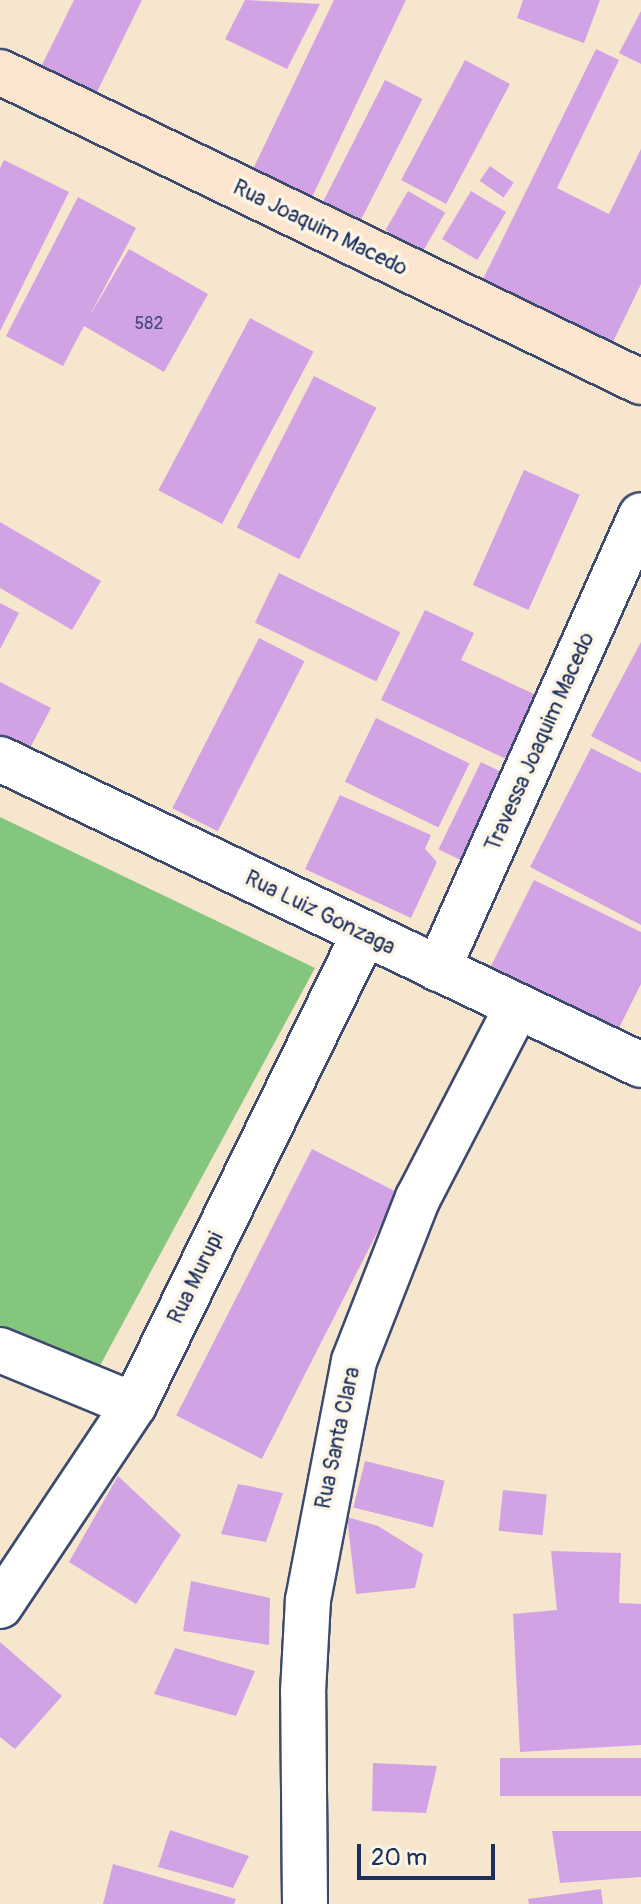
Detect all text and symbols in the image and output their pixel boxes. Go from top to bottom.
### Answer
street label: Rua Joaquim Macedo [229,174,411,282]
house number: 582 [135,313,163,335]
street label: Travessa Joaquim Macedo [480,628,600,856]
street label: Rua Luiz Gonzaga [240,865,400,961]
street label: Rua Murupi [162,1228,230,1328]
street label: Rua Santa Clara [310,1365,366,1511]
scale bar [361,1828,499,1878]
text: 20 m [371,1843,427,1872]

